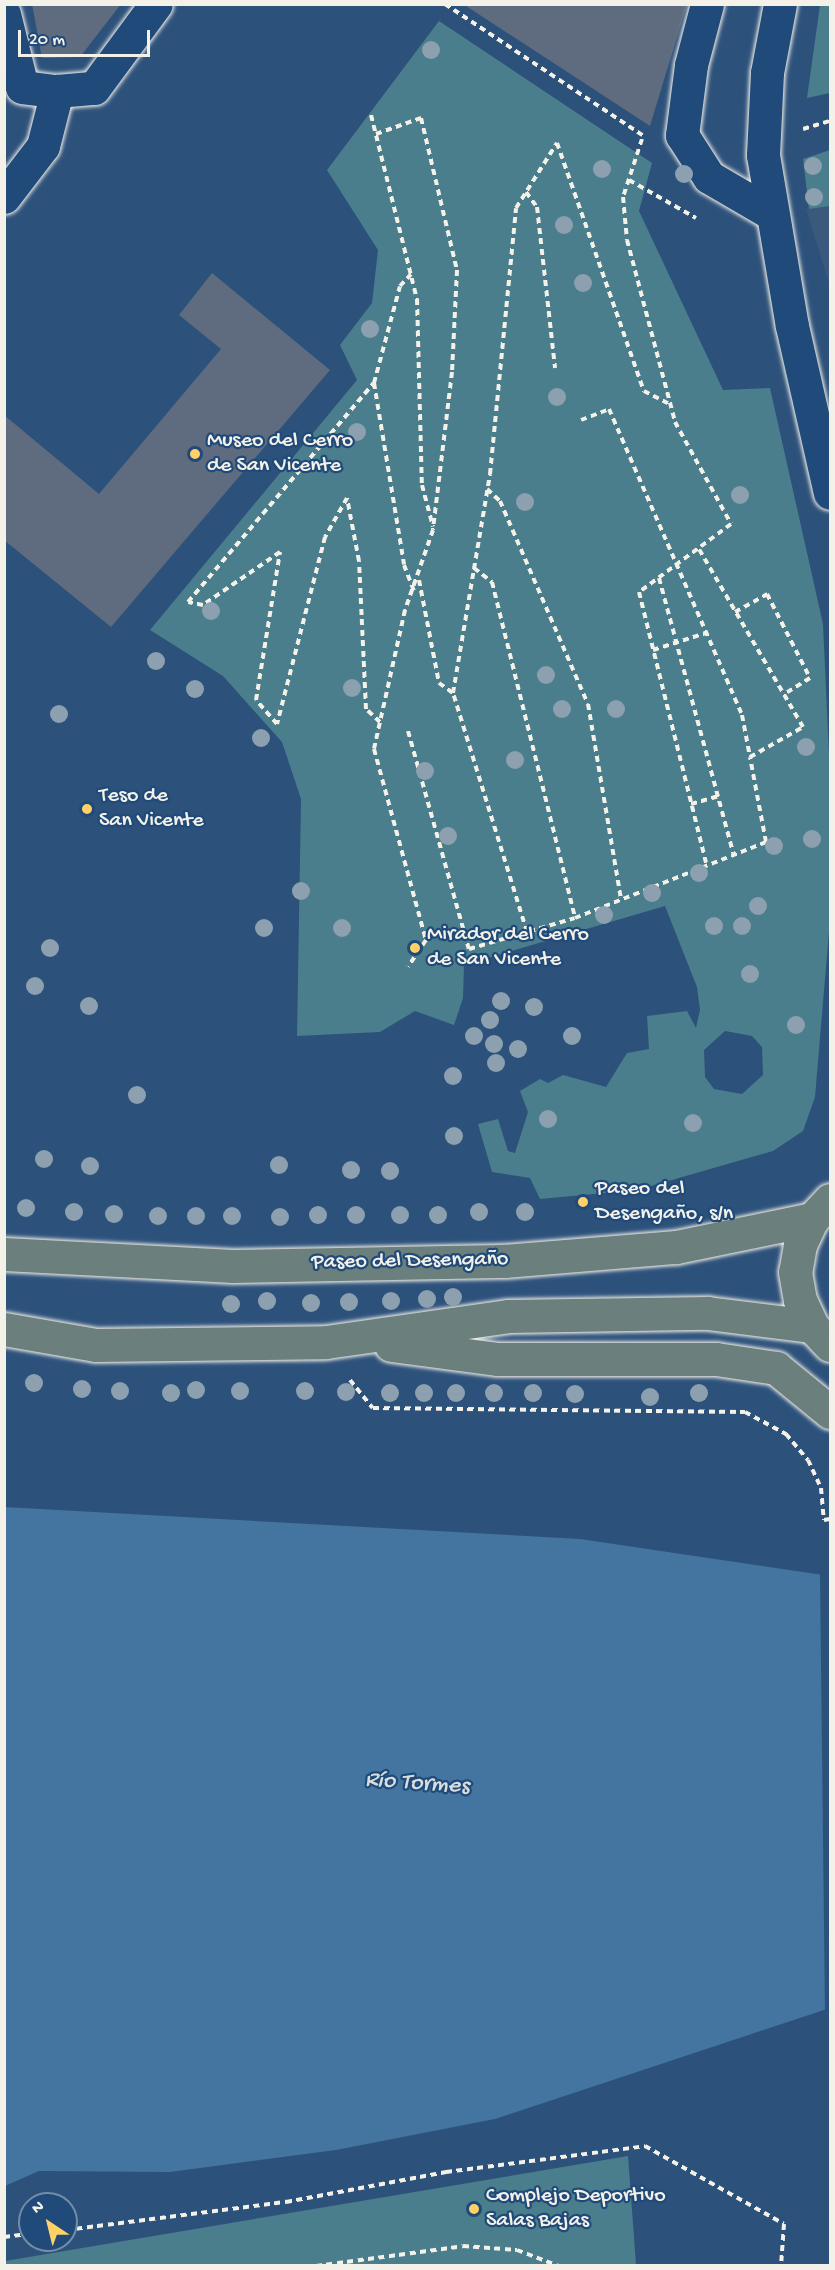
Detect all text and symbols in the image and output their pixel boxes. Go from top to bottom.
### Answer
scale bar [21,18,153,56]
text: 20 m [29,30,65,51]
place label: Museo del Cerro de San Vicente [207,428,353,480]
marker: Museo del Cerro de San Vicente [188,447,202,461]
place label: Teso de San Vicente [99,783,204,834]
marker: Teso de San Vicente [80,802,94,816]
place label: Mirador del Cerro de San Vicente [427,922,589,974]
marker: Mirador del Cerro de San Vicente [408,941,422,955]
place label: Paseo del Desengaño, s/n [595,1176,733,1228]
marker: Paseo del Desengaño, s/n [576,1195,590,1209]
street label: Paseo del Desengaño [311,1247,509,1277]
water label: Río Tormes [364,1766,470,1802]
place label: Complejo Deportivo Salas Bajas [486,2183,666,2234]
north arrow [18,2192,78,2252]
text: N [29,2198,48,2219]
marker: Complejo Deportivo Salas Bajas [467,2202,481,2216]

